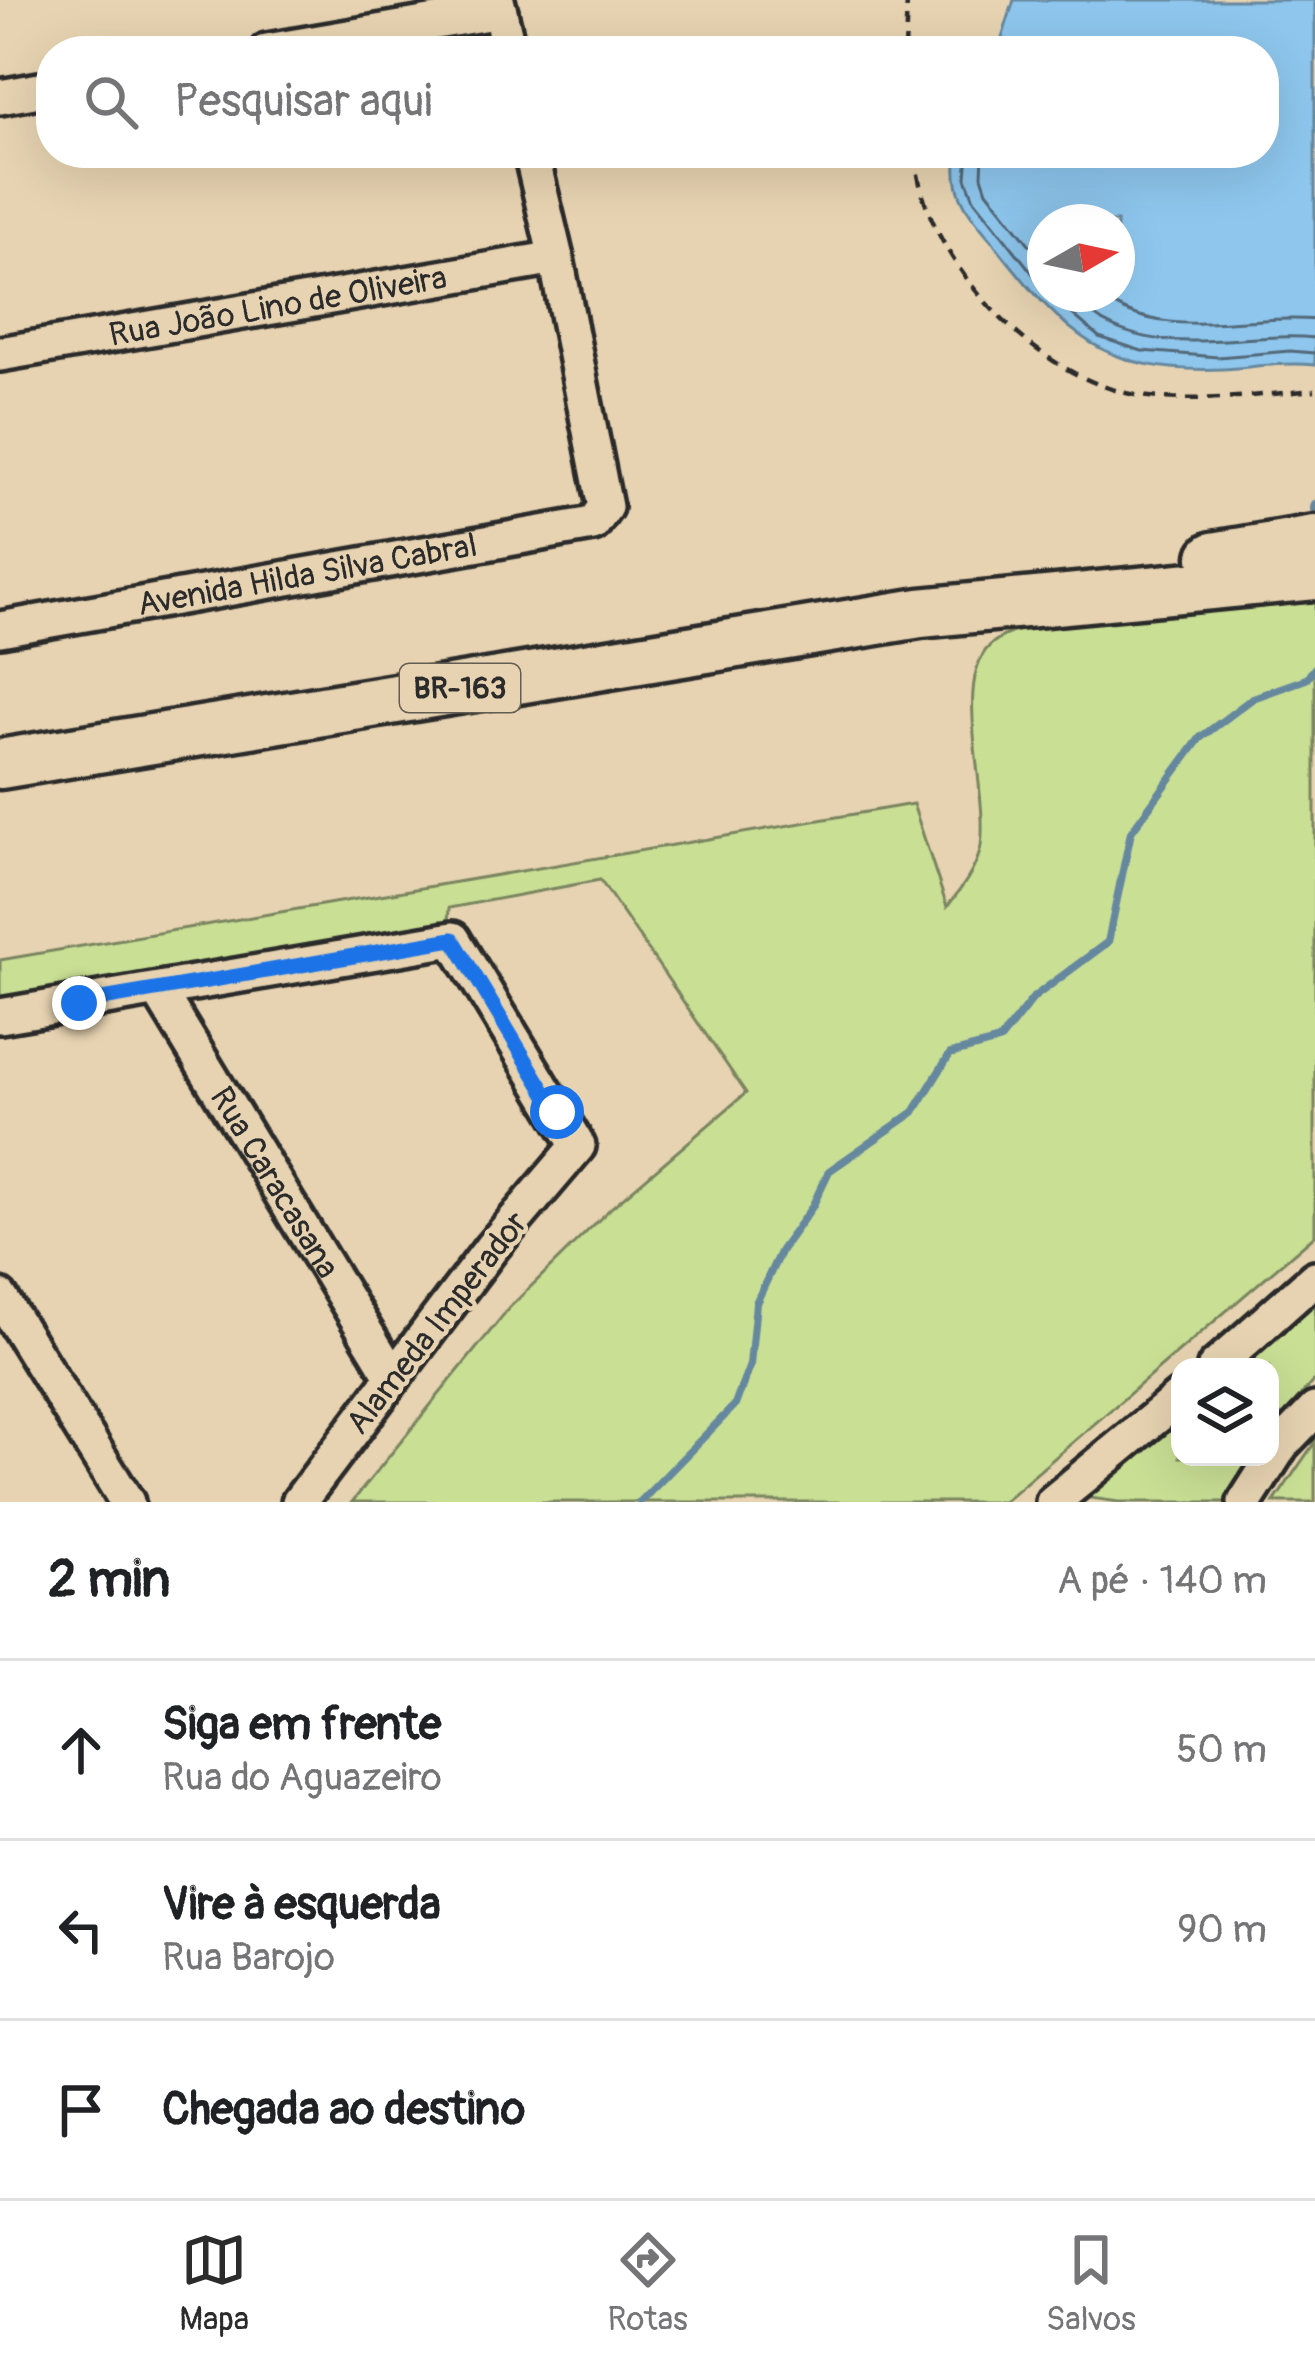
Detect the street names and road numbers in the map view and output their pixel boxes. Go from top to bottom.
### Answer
street label: Rua João Lino de Oliveira [106,257,450,355]
street label: Avenida Hilda Silva Cabral [134,524,480,625]
road number: BR-163 [400,664,520,712]
street label: Rua Caracasana [201,1079,348,1285]
street label: Alameda Imperador [337,1203,537,1443]

